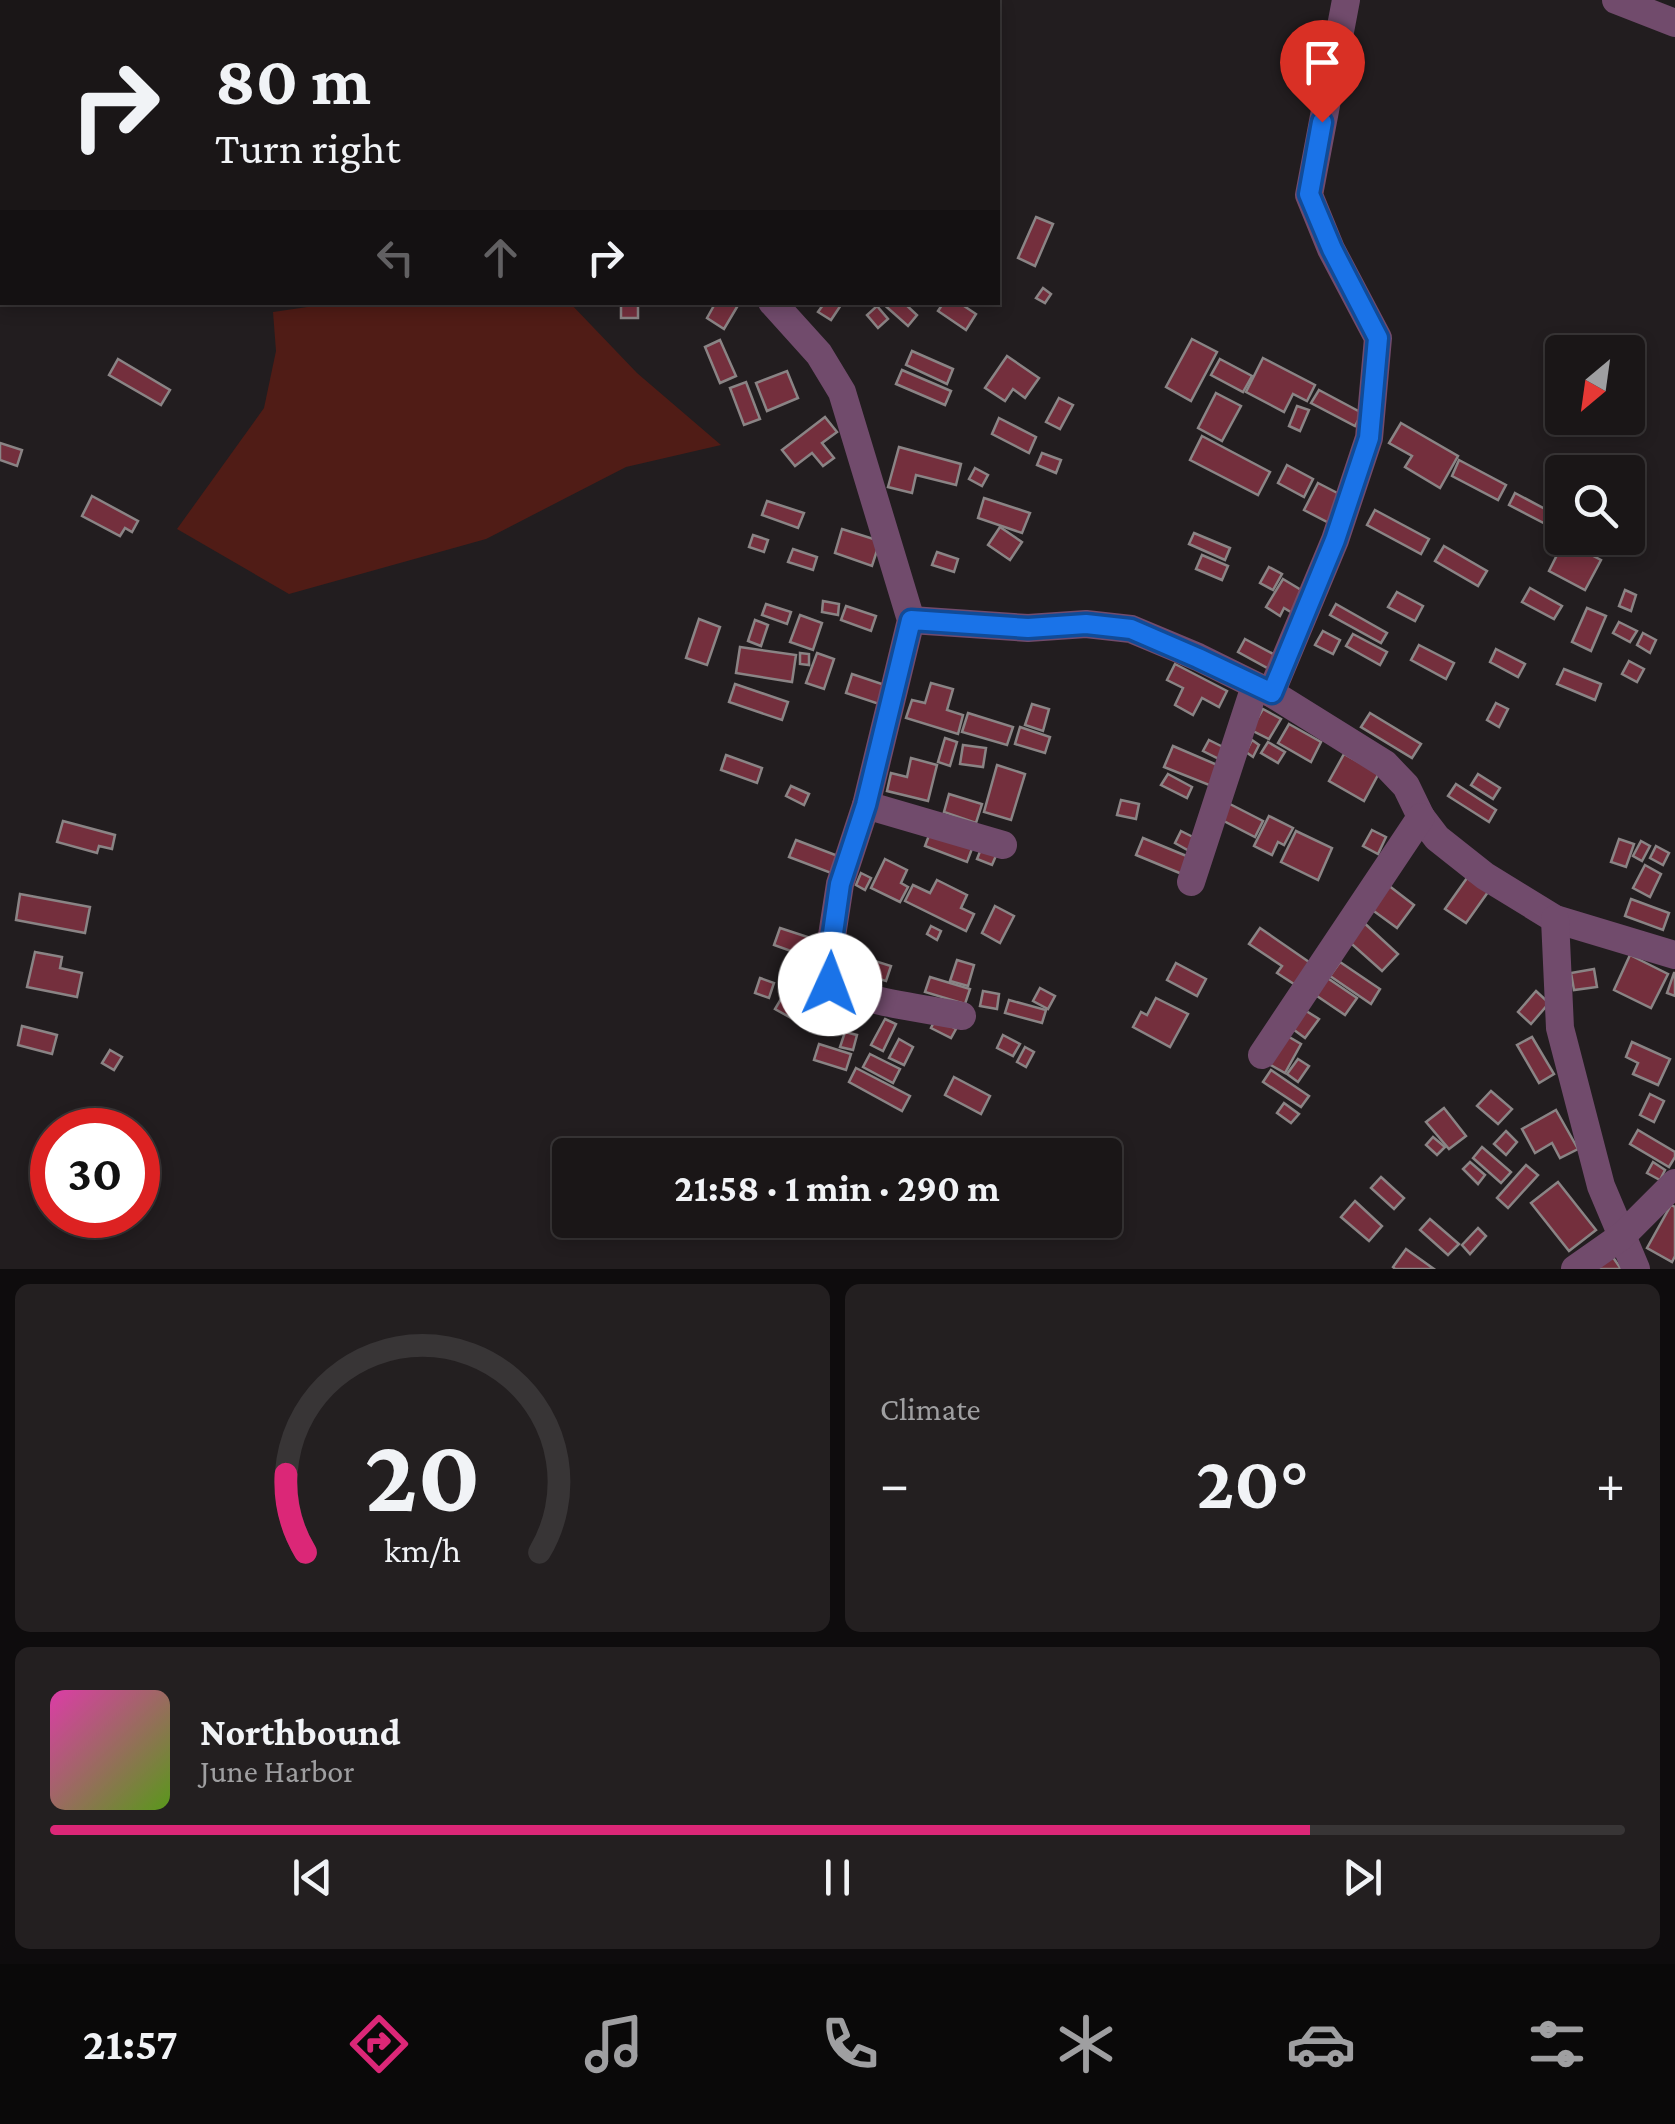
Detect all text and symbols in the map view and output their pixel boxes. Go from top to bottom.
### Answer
pin [1280,20,1365,123]
icon: arrive [1295,35,1350,90]
icon: right [50,40,180,170]
text: 80 m [215,41,371,119]
text: Turn right [215,123,400,173]
icon: left [368,230,423,285]
icon: ahead [473,230,528,285]
icon: right [578,230,633,285]
north arrow [1545,335,1645,435]
map controls [1545,335,1645,555]
button: search [1545,455,1645,555]
position arrow [778,932,882,1036]
speed limit sign: 30 [30,1108,160,1238]
text: 21:58 · 1 min · 290 m [674,1167,1000,1209]
text: Climate [880,1391,981,1427]
text: 20 [364,1417,481,1532]
text: 20° [1196,1441,1309,1524]
text: − [880,1453,909,1514]
text: + [1596,1453,1625,1514]
text: km/h [384,1530,461,1570]
text: Northbound [200,1711,401,1753]
text: June Harbor [200,1753,355,1789]
icon: previous [285,1850,340,1905]
icon: pause [810,1850,865,1905]
icon: next [1335,1850,1390,1905]
icon: directions [344,2009,414,2079]
icon: music [579,2009,649,2079]
icon: phone [815,2009,885,2079]
icon: climate [1051,2009,1121,2079]
icon: car [1286,2009,1356,2079]
icon: filters [1522,2009,1592,2079]
text: 21:57 [83,2019,178,2069]

